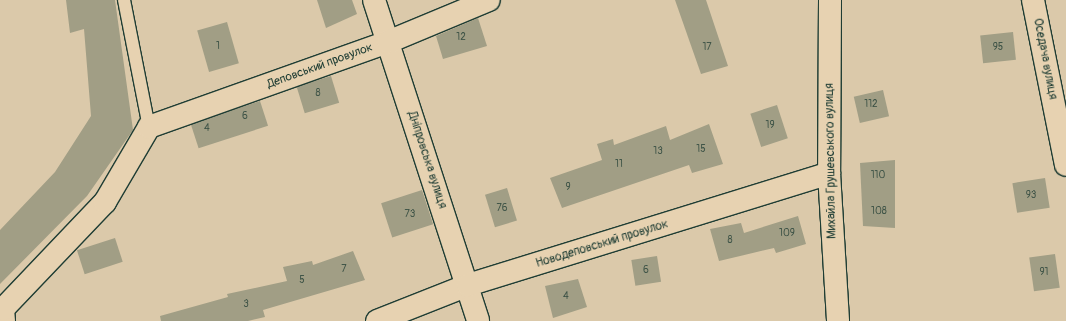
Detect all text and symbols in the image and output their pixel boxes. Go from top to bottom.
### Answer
street label: Оседача вулиця [1030,17,1060,101]
house number: 12 [456,32,466,44]
street label: Деповський провулок [265,40,375,92]
house number: 1 [216,41,220,53]
house number: 17 [702,42,712,54]
house number: 95 [993,42,1003,54]
street label: Михайла Грушевського вулиця [822,83,840,239]
house number: 8 [315,88,321,100]
house number: 112 [864,99,878,111]
street label: Дніпровська вулиця [405,110,449,210]
house number: 6 [242,111,248,123]
house number: 19 [765,120,775,132]
house number: 4 [204,123,210,135]
house number: 15 [696,144,706,156]
house number: 13 [653,146,663,158]
house number: 11 [615,159,623,171]
house number: 110 [871,170,885,182]
house number: 9 [565,182,571,194]
house number: 93 [1026,190,1036,202]
house number: 76 [496,203,508,215]
house number: 108 [871,206,887,218]
house number: 73 [405,209,415,221]
street label: Новодеповський провулок [534,217,670,271]
house number: 109 [779,228,795,240]
house number: 8 [727,235,733,247]
house number: 7 [341,264,347,276]
house number: 6 [643,265,649,277]
house number: 91 [1039,267,1049,279]
house number: 5 [299,275,305,287]
house number: 4 [563,291,569,303]
house number: 3 [243,299,249,311]

